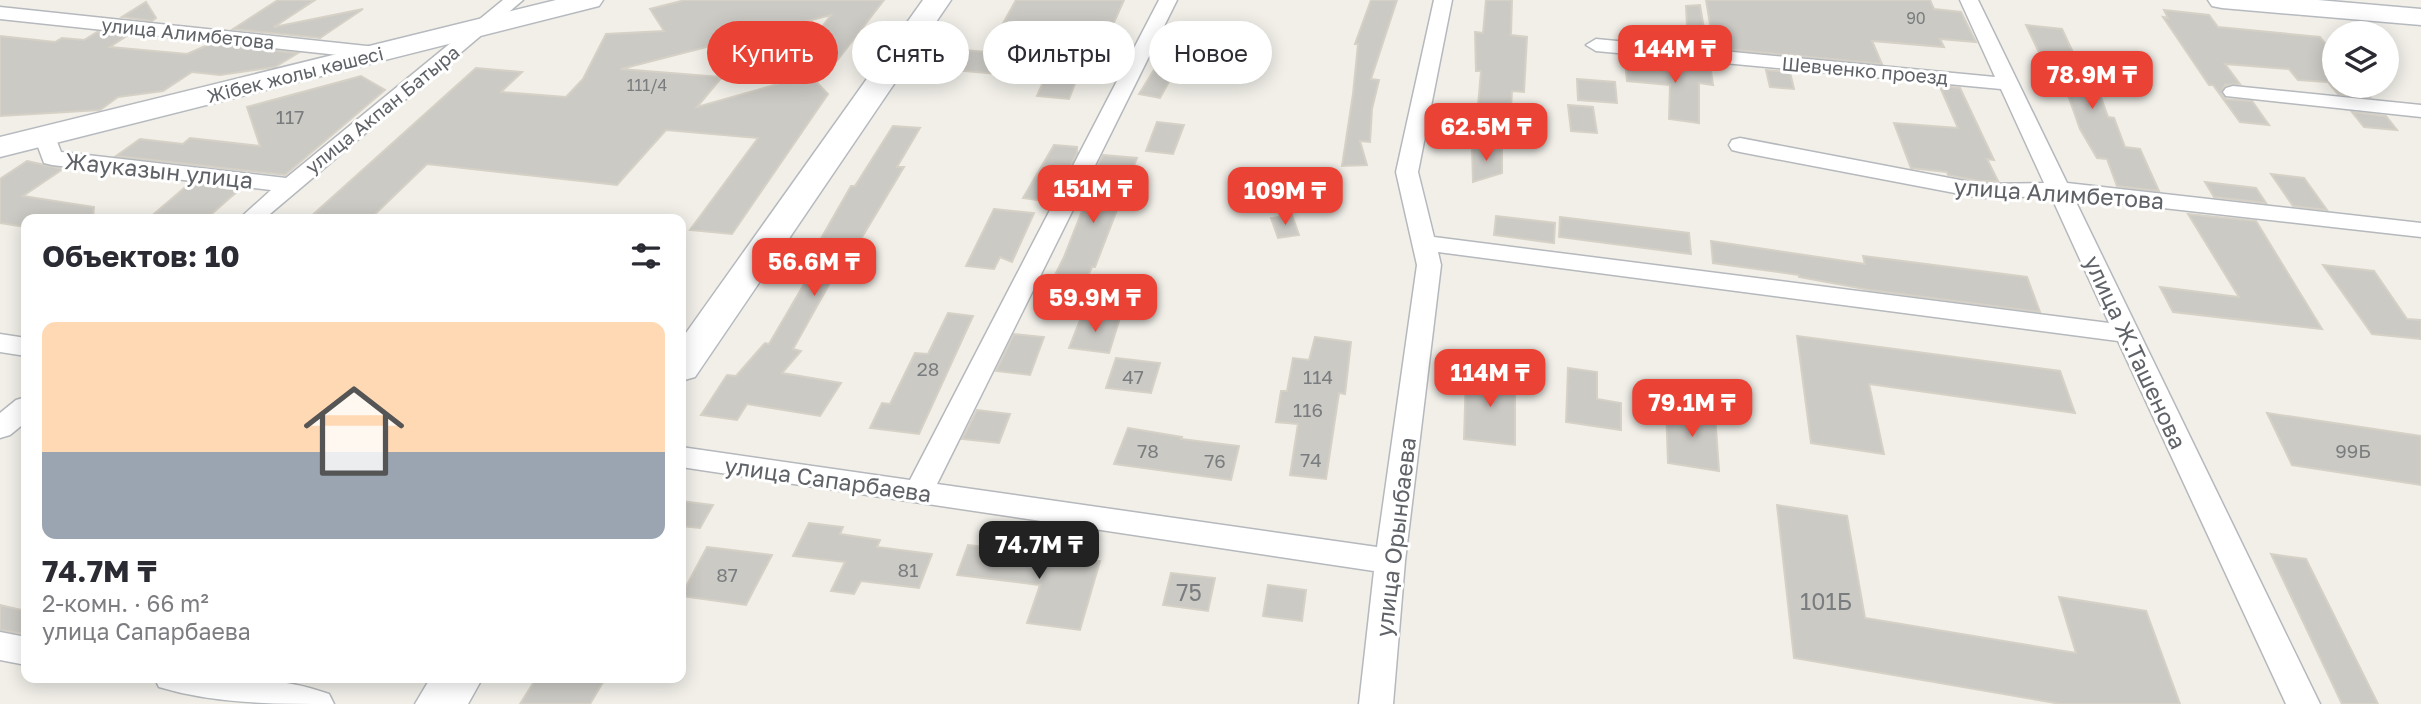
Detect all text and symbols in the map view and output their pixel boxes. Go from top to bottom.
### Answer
house number: 90 [1906,8,1926,28]
street label: улица Алимбетова [100,12,276,54]
chip: Купить [707,21,838,84]
chip: Снять [852,21,969,84]
chip: Фильтры [983,21,1135,84]
chip: Новое [1149,21,1272,84]
map controls [2322,21,2399,98]
button: layers [2322,21,2399,98]
pin: 144M ₸ [1618,25,1732,85]
text: 144M ₸ [1634,34,1716,62]
street label: улица Акпан Батыра [300,40,464,178]
street label: Жібек жолы көшесі [204,41,386,107]
street label: Шевченко проезд [1781,51,1950,89]
pin: 78.9M ₸ [2027,52,2157,111]
text: 78.9M ₸ [2047,60,2137,88]
house number: 111/4 [627,75,667,95]
pin: 62.5M ₸ [1421,104,1551,163]
house number: 117 [276,105,304,128]
text: 62.5M ₸ [1440,112,1532,140]
street label: Жауказын улица [63,146,255,194]
pin: 151M ₸ [1036,166,1150,225]
pin: 109M ₸ [1228,168,1342,227]
street label: улица Алимбетова [1953,172,2165,214]
text: 151M ₸ [1054,174,1132,202]
text: 109M ₸ [1244,176,1326,204]
icon: filters [627,237,665,275]
text: Объектов: 10 [42,238,240,274]
pin: 56.6M ₸ [749,238,879,298]
text: 56.6M ₸ [768,247,860,275]
street label: улица Ж.Ташенова [2079,251,2193,453]
pin: 59.9M ₸ [1030,274,1160,334]
text: 59.9M ₸ [1049,283,1141,311]
pin: 114M ₸ [1433,350,1547,409]
house number: 28 [917,357,939,380]
text: 114M ₸ [1450,358,1530,386]
house number: 47 [1122,365,1144,388]
house number: 114 [1303,365,1333,388]
icon: home [291,368,417,494]
pin: 79.1M ₸ [1627,380,1757,439]
text: 79.1M ₸ [1648,388,1736,416]
house number: 116 [1293,398,1323,421]
street label: улица Орынбаева [1369,435,1421,639]
house number: 78 [1137,439,1159,462]
house number: 99Б [2335,439,2371,462]
house number: 74 [1300,448,1322,471]
house number: 76 [1204,449,1226,472]
street label: улица Сапарбаева [723,451,933,507]
pin: 74.7M ₸ [974,522,1104,581]
text: 74.7M ₸ [995,530,1083,558]
text: 74.7M ₸ [42,553,157,589]
house number: 81 [898,558,918,581]
house number: 87 [716,563,738,586]
house number: 75 [1176,578,1202,606]
house number: 101Б [1800,587,1852,615]
text: 2-комн. · 66 m² [42,589,209,617]
text: улица Сапарбаева [42,617,251,645]

